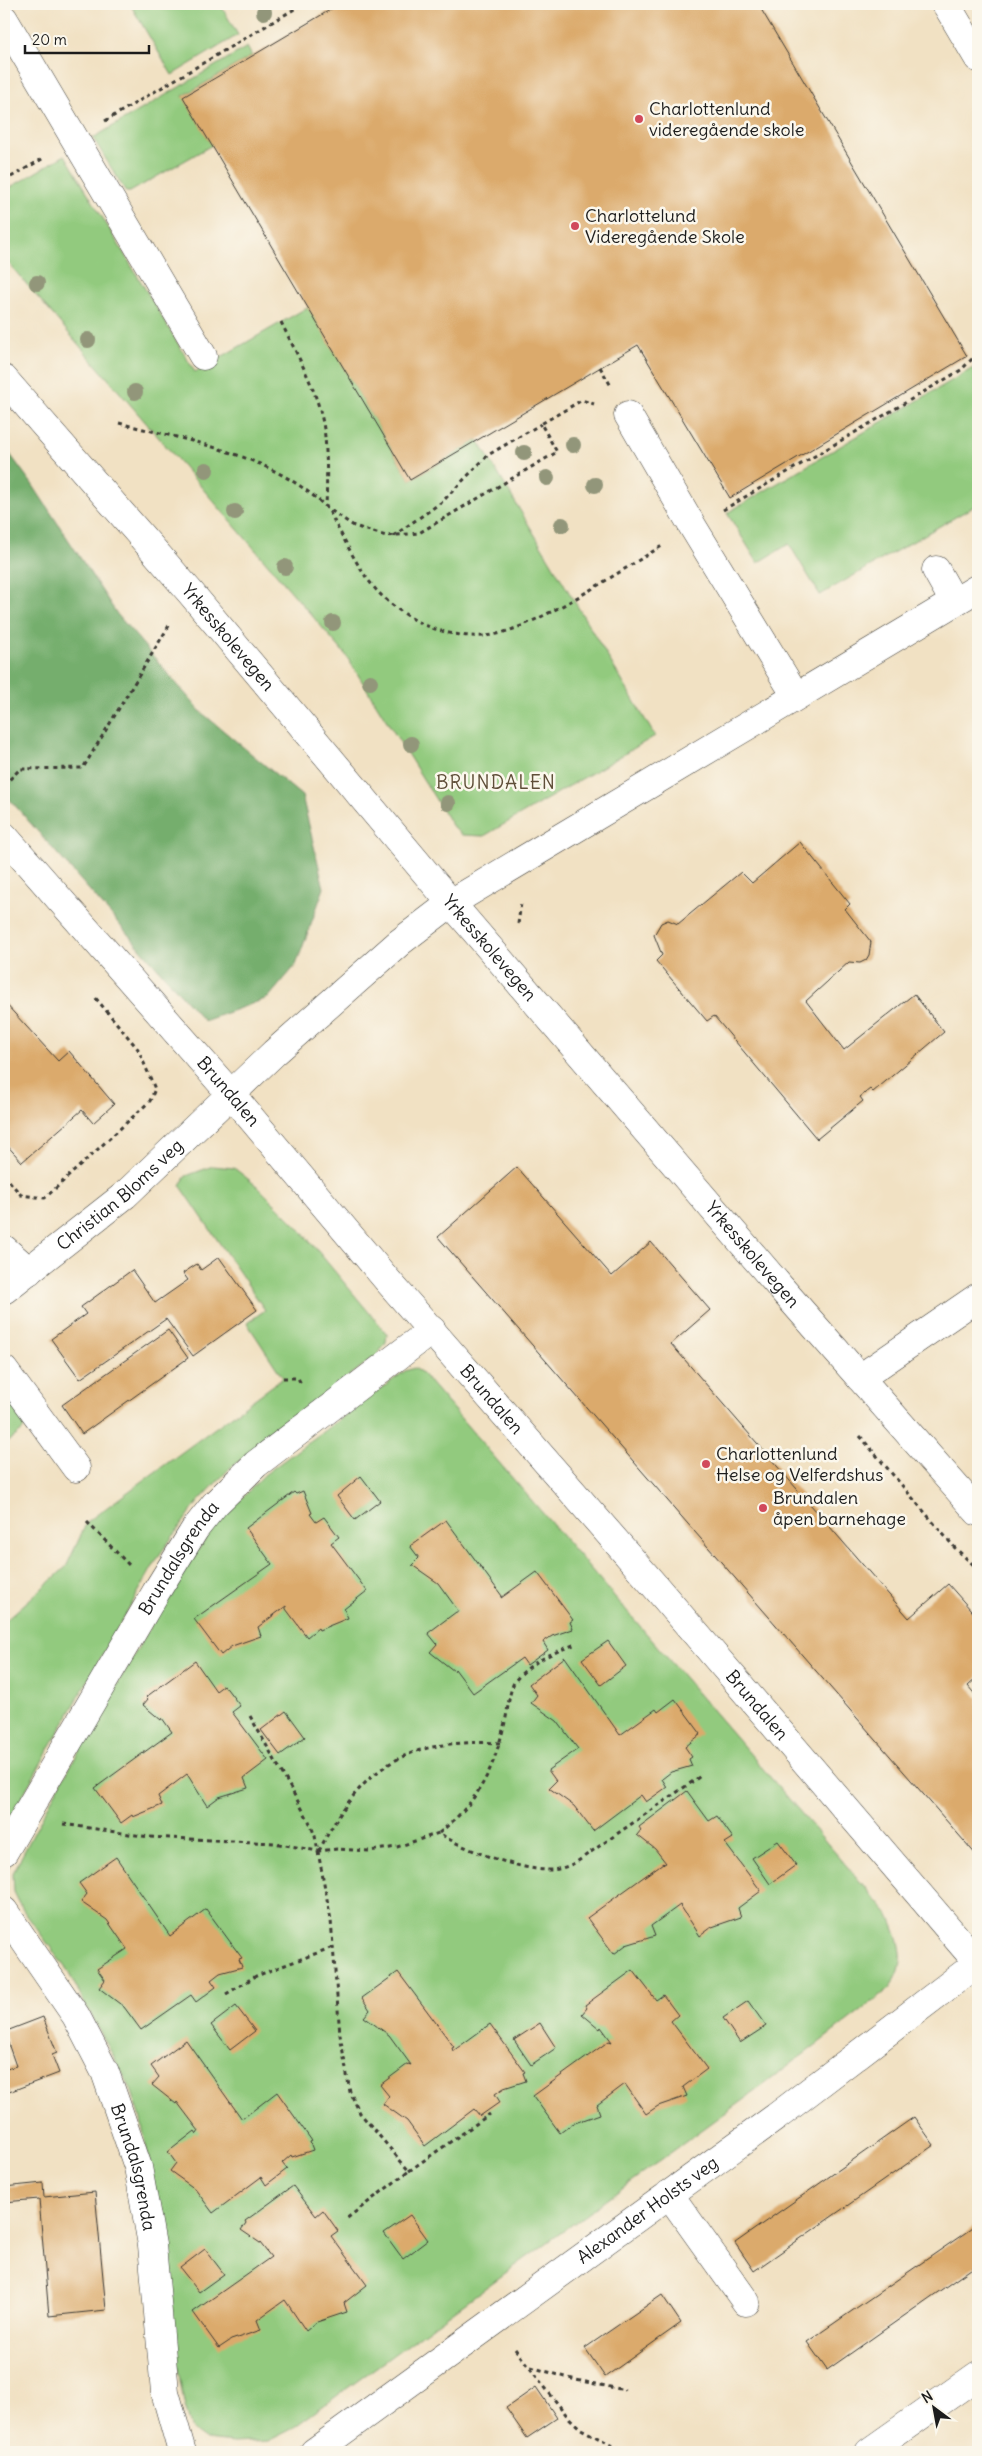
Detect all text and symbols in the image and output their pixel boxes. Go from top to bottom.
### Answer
scale bar [25,22,149,54]
text: 20 m [32,30,67,49]
place label: Charlottenlund videregående skole [649,97,804,141]
marker: Charlottenlund videregående skole [633,113,645,125]
place label: Charlottelund Videregående Skole [585,204,745,248]
marker: Charlottelund Videregående Skole [569,220,581,232]
street label: Yrkesskolevegen [177,579,280,695]
district label: BRUNDALEN [436,770,556,794]
street label: Yrkesskolevegen [438,890,542,1006]
street label: Brundalen [192,1051,265,1131]
street label: Christian Bloms veg [52,1134,188,1255]
street label: Yrkesskolevegen [701,1196,805,1312]
street label: Brundalen [455,1359,529,1439]
place label: Charlottenlund Helse og Velferdshus [716,1442,884,1486]
marker: Charlottenlund Helse og Velferdshus [700,1458,712,1470]
place label: Brundalen åpen barnehage [773,1486,906,1530]
street label: Brundalsgrenda [133,1496,224,1619]
marker: Brundalen åpen barnehage [757,1502,769,1514]
street label: Brundalen [721,1665,794,1745]
street label: Brundalsgrenda [106,2100,161,2233]
street label: Alexander Holsts veg [572,2151,722,2269]
north arrow [910,2384,960,2434]
text: N [918,2387,936,2407]

